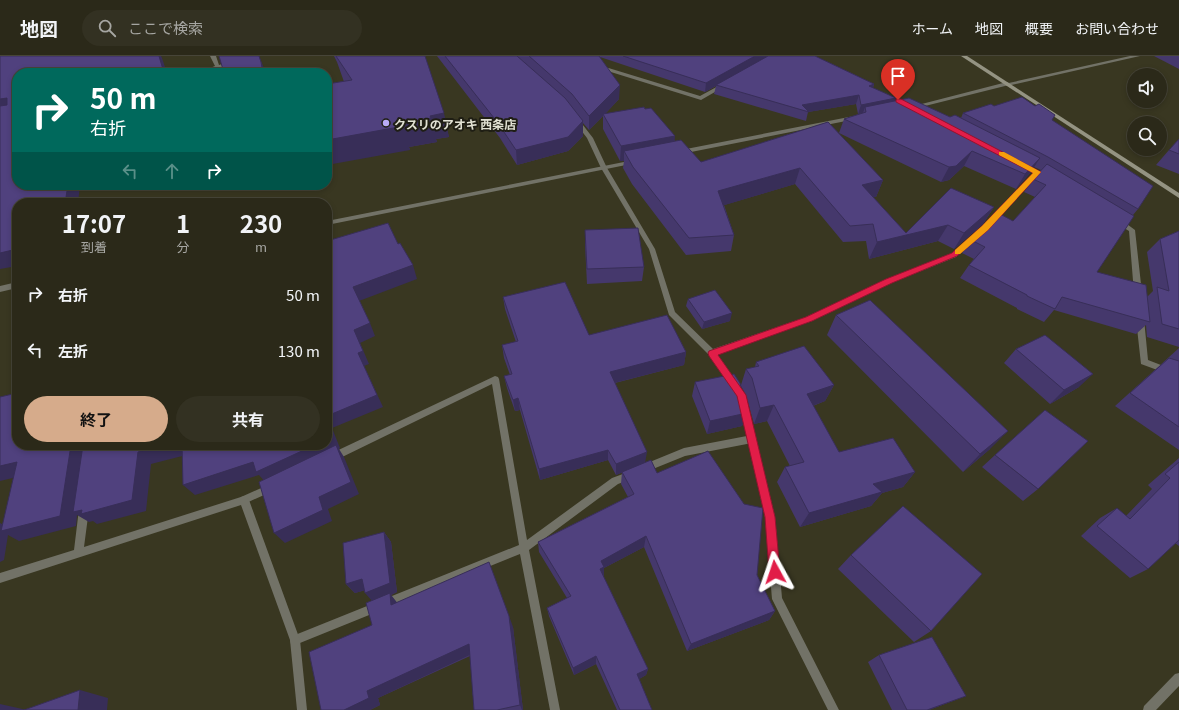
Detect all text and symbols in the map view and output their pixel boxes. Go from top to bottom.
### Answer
search box [82,10,362,46]
text: 地図 [20,14,58,41]
icon: search [96,17,118,39]
text: ここで検索 [128,17,203,38]
text: ホーム [911,18,953,38]
text: 地図 [975,18,1003,38]
text: 概要 [1025,18,1053,38]
text: お問い合わせ [1075,18,1159,38]
pin [881,59,915,100]
icon: arrive [887,65,909,87]
map controls [1127,68,1167,156]
button: sound [1127,68,1167,108]
text: 50 m [90,77,156,117]
icon: right [24,84,76,136]
text: 右折 [90,114,126,140]
place label: クスリのアオキ 西条店 [394,115,516,132]
button: search [1127,116,1167,156]
marker: クスリのアオキ 西条店 [381,118,391,128]
icon: left [119,160,141,182]
icon: ahead [161,160,183,182]
icon: right [203,160,225,182]
text: 17:07 [62,205,126,240]
text: 1 [176,205,190,240]
text: 230 [240,205,282,240]
text: 到着 [81,237,107,256]
text: 分 [176,237,189,256]
text: m [255,237,267,256]
icon: right [24,283,46,305]
text: 右折 [58,284,88,305]
text: 50 m [286,284,320,305]
icon: left [24,339,46,361]
text: 左折 [58,340,88,361]
text: 130 m [278,340,320,361]
button: 終了 [24,396,168,442]
button: 共有 [176,396,320,442]
position arrow [754,551,796,593]

